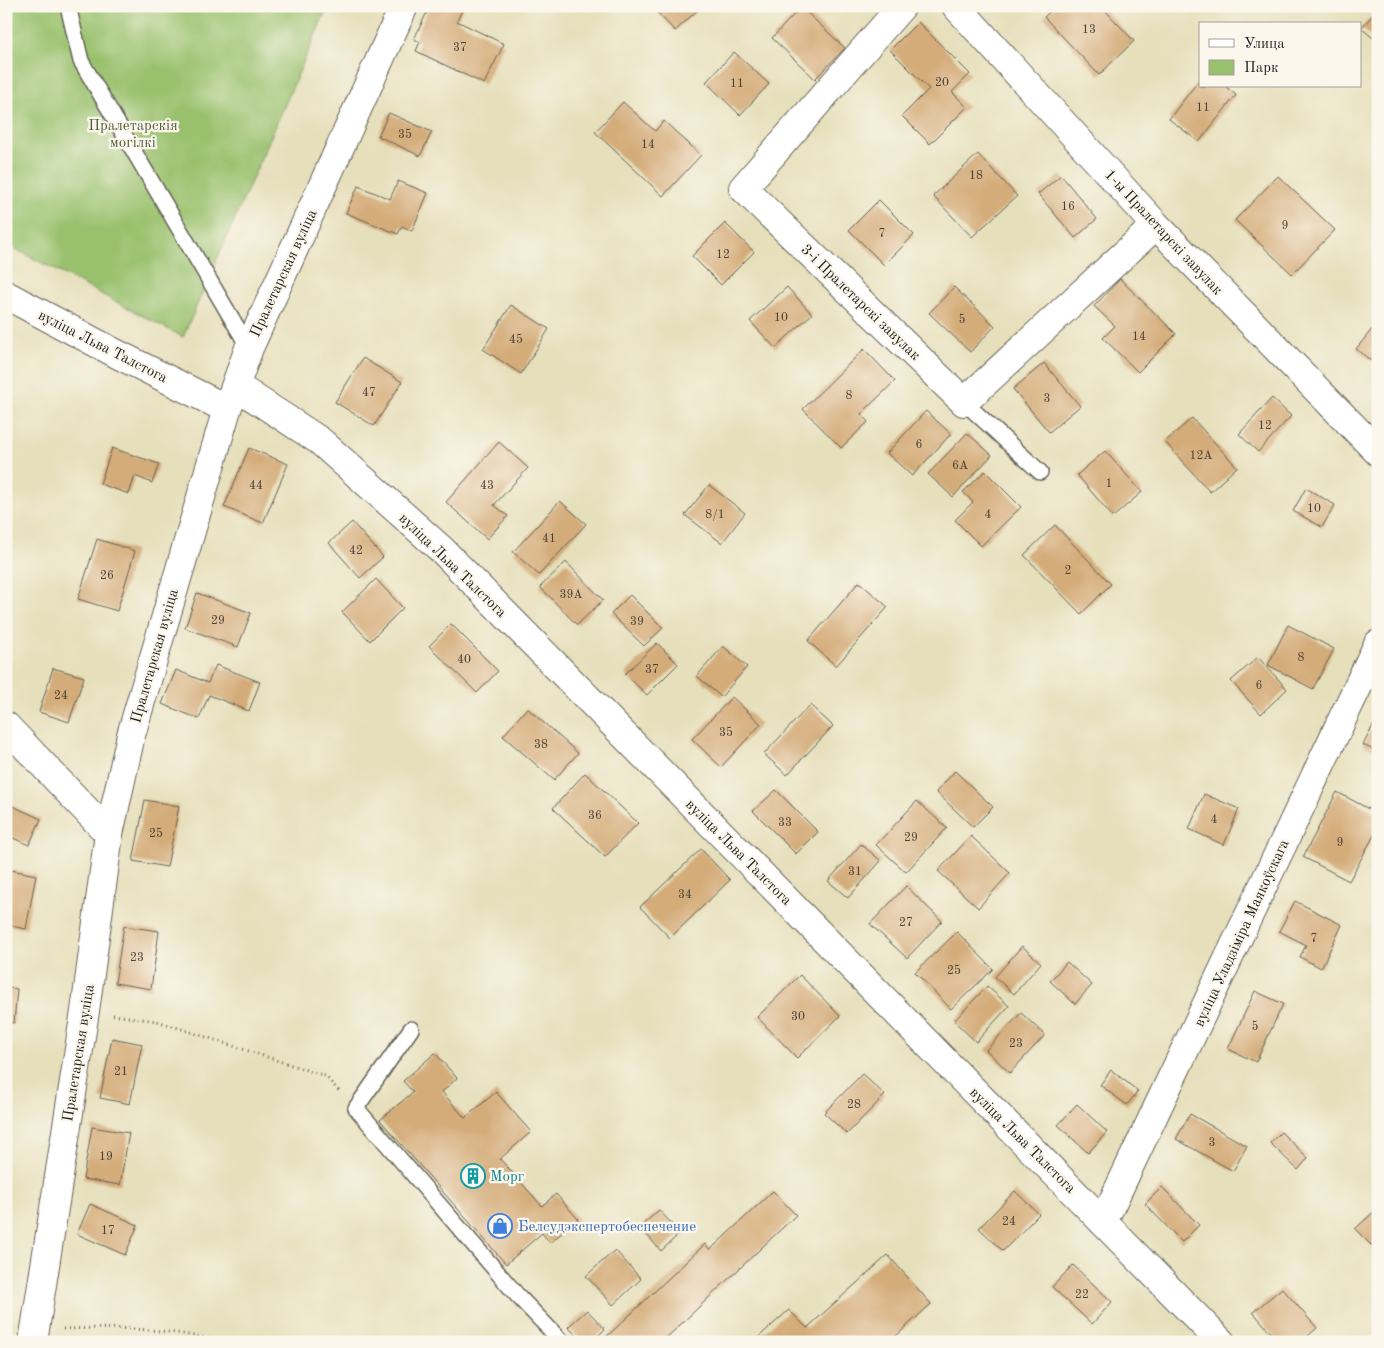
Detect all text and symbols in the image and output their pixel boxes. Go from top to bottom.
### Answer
legend [1199,22,1362,88]
house number: 13 [1082,24,1096,36]
text: Улица [1244,37,1285,52]
house number: 37 [453,42,467,54]
text: Парк [1244,61,1279,76]
house number: 20 [935,77,949,89]
house number: 11 [730,78,744,90]
house number: 11 [1196,102,1210,114]
park label: Пралетарскія могілкі [88,119,178,151]
house number: 35 [398,128,412,141]
house number: 14 [641,139,655,151]
street label: 1-ы Пралетарскі завулак [1101,168,1225,299]
house number: 18 [969,170,983,182]
house number: 16 [1061,201,1075,213]
street label: Пралетарская вуліца [248,207,321,340]
house number: 9 [1282,220,1288,232]
house number: 7 [879,228,885,240]
street label: 3-і Пралетарскі завулак [797,242,923,364]
house number: 12 [716,249,730,261]
street label: вуліца Льва Талстога [35,308,170,387]
house number: 10 [774,312,788,324]
house number: 5 [959,313,966,326]
house number: 14 [1132,331,1146,343]
house number: 45 [509,333,523,346]
house number: 47 [362,387,376,399]
house number: 8 [846,390,853,402]
house number: 3 [1044,393,1050,405]
house number: 12 [1258,420,1272,432]
house number: 6 [916,439,923,451]
house number: 12А [1189,450,1213,462]
house number: 6А [952,460,968,472]
house number: 1 [1106,478,1112,490]
house number: 44 [249,480,263,492]
house number: 43 [480,480,494,492]
house number: 10 [1307,503,1321,515]
house number: 8/1 [705,509,725,521]
house number: 4 [985,509,992,521]
street label: вуліца Льва Талстога [395,511,509,621]
house number: 41 [542,533,556,545]
house number: 42 [349,545,363,557]
house number: 2 [1065,565,1071,577]
house number: 26 [100,570,114,582]
street label: Пралетарская вуліца [129,587,182,725]
house number: 39А [559,589,583,601]
house number: 29 [211,615,225,627]
house number: 39 [630,616,644,628]
house number: 8 [1298,652,1305,664]
house number: 40 [457,654,471,666]
house number: 37 [645,664,659,676]
house number: 6 [1256,680,1263,692]
house number: 24 [54,690,68,702]
house number: 35 [719,726,733,739]
house number: 38 [534,739,548,751]
street label: вуліца Льва Талстога [682,797,794,909]
house number: 36 [588,810,602,822]
house number: 4 [1211,814,1218,826]
house number: 33 [778,817,792,829]
house number: 25 [149,827,163,840]
house number: 29 [904,832,918,844]
street label: вуліца Уладзіміра Маякоўскага [1192,837,1293,1030]
house number: 9 [1337,837,1343,849]
house number: 31 [848,866,862,878]
house number: 34 [678,889,692,901]
house number: 27 [899,917,913,929]
house number: 7 [1311,933,1317,945]
house number: 23 [130,952,144,964]
house number: 25 [947,964,961,977]
street label: Пралетарская вуліца [61,983,98,1123]
house number: 30 [791,1011,805,1023]
house number: 5 [1252,1020,1259,1033]
house number: 23 [1009,1038,1023,1050]
house number: 21 [114,1066,128,1078]
street label: вуліца Льва Талстога [966,1085,1078,1197]
house number: 28 [847,1099,861,1111]
house number: 3 [1209,1137,1215,1149]
house number: 19 [99,1151,113,1163]
building icon: Морг [460,1163,486,1189]
place label: Морг [490,1170,524,1185]
shop icon: Белсудэкспертобеспечение [487,1213,513,1239]
house number: 24 [1002,1216,1016,1228]
place label: Белсудэкспертобеспечение [518,1220,696,1235]
house number: 17 [101,1225,115,1237]
house number: 22 [1075,1289,1089,1301]

